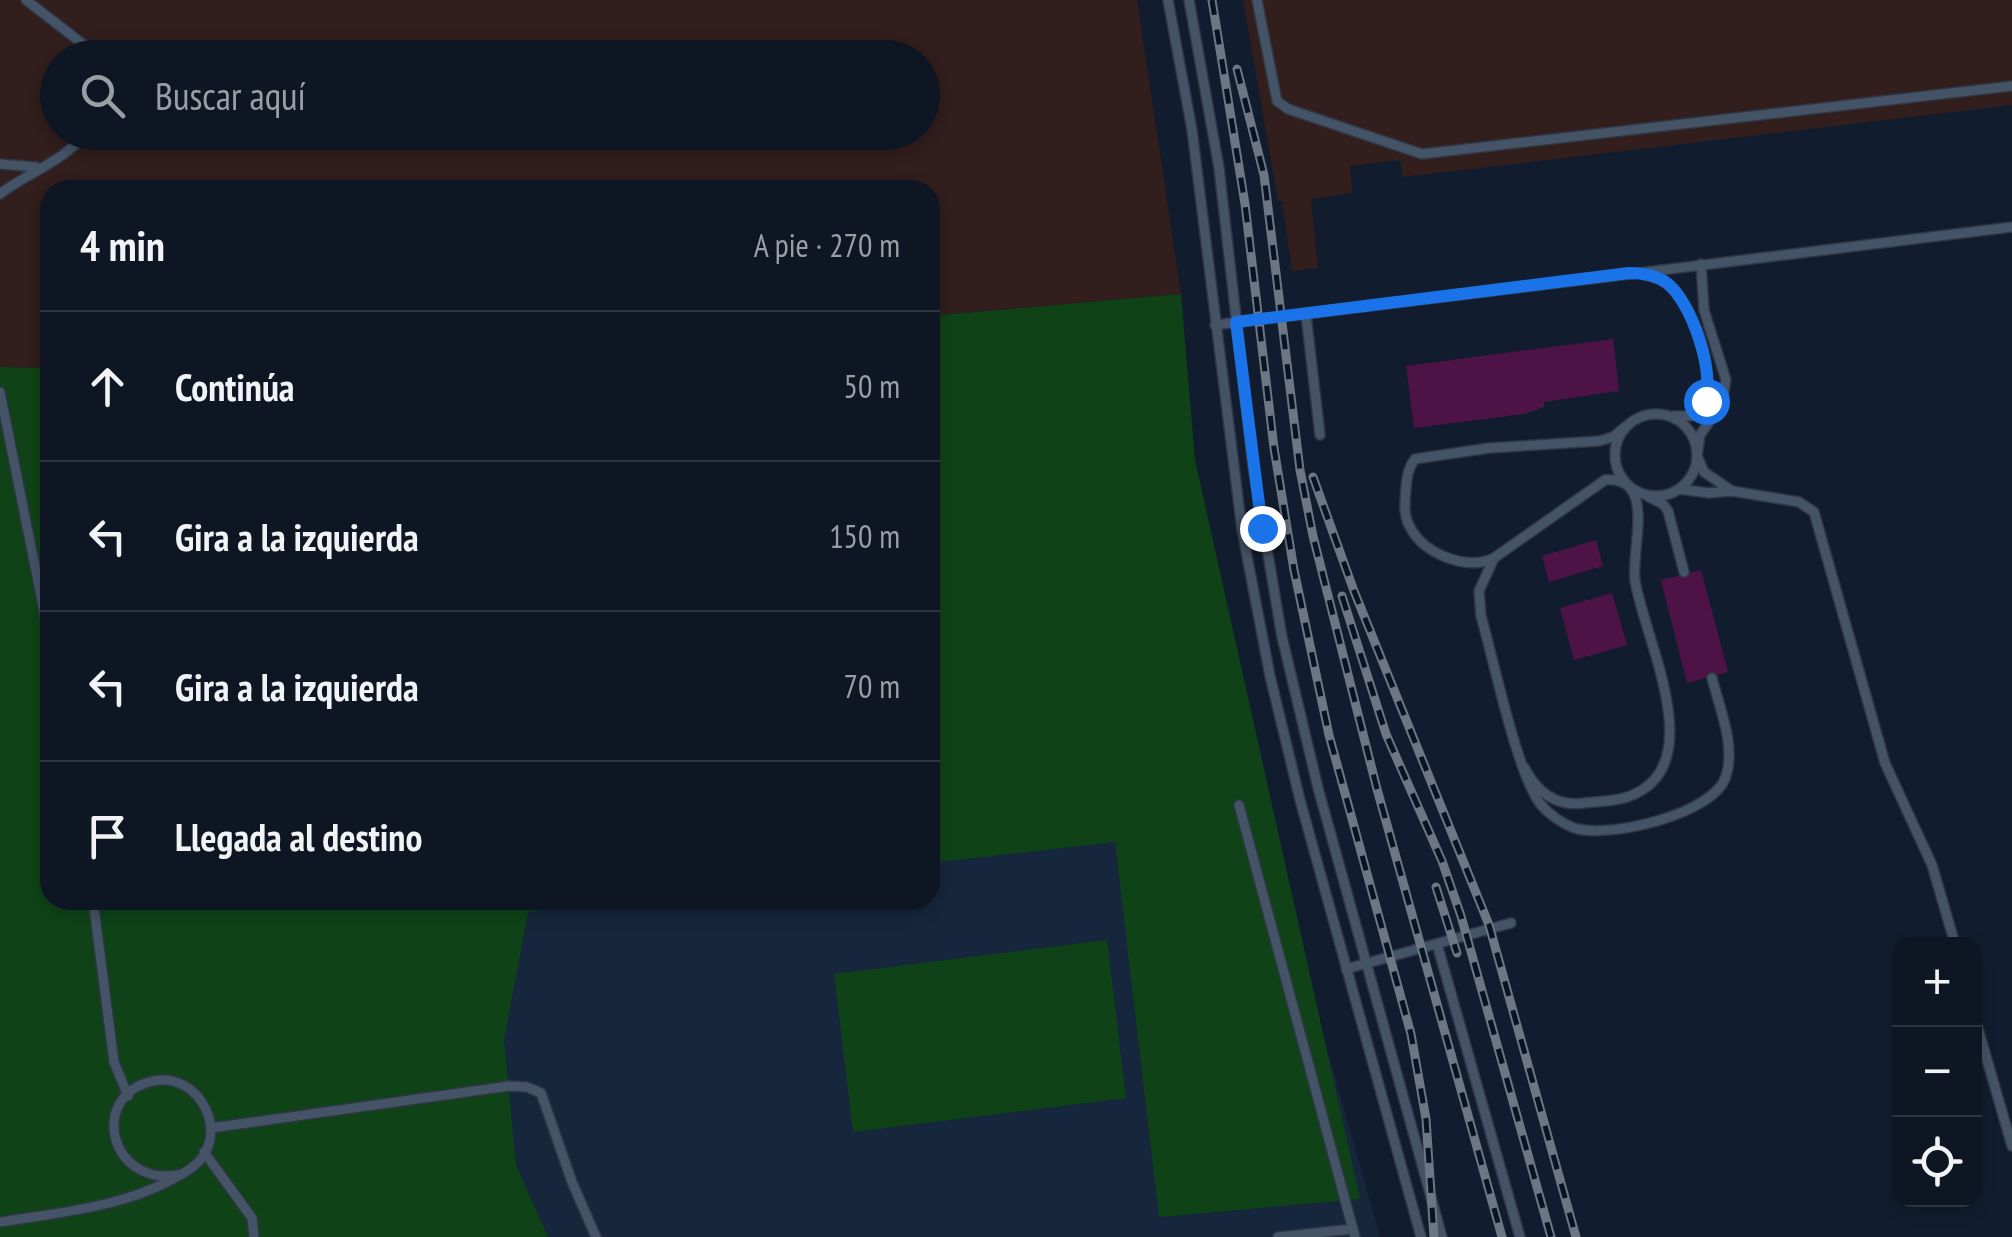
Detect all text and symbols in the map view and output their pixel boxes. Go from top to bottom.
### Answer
search box [40,40,940,150]
icon: search [75,68,130,123]
text: Buscar aquí [155,71,306,120]
text: 4 min [80,218,165,273]
text: A pie · 270 m [754,224,900,266]
icon: ahead [80,359,135,414]
text: Continúa [175,362,295,411]
text: 50 m [844,365,900,407]
route start [1684,379,1730,425]
route end [1240,506,1286,552]
icon: left [80,509,135,564]
text: Gira a la izquierda [175,512,419,561]
text: 150 m [829,515,900,557]
icon: left [80,659,135,714]
text: Gira a la izquierda [175,662,419,711]
text: 70 m [844,665,900,707]
icon: arrive [80,809,135,864]
text: Llegada al destino [175,812,422,861]
map controls [1892,937,1982,1207]
button: + [1892,937,1982,1027]
button: − [1892,1027,1982,1117]
button: locate [1892,1117,1982,1207]

